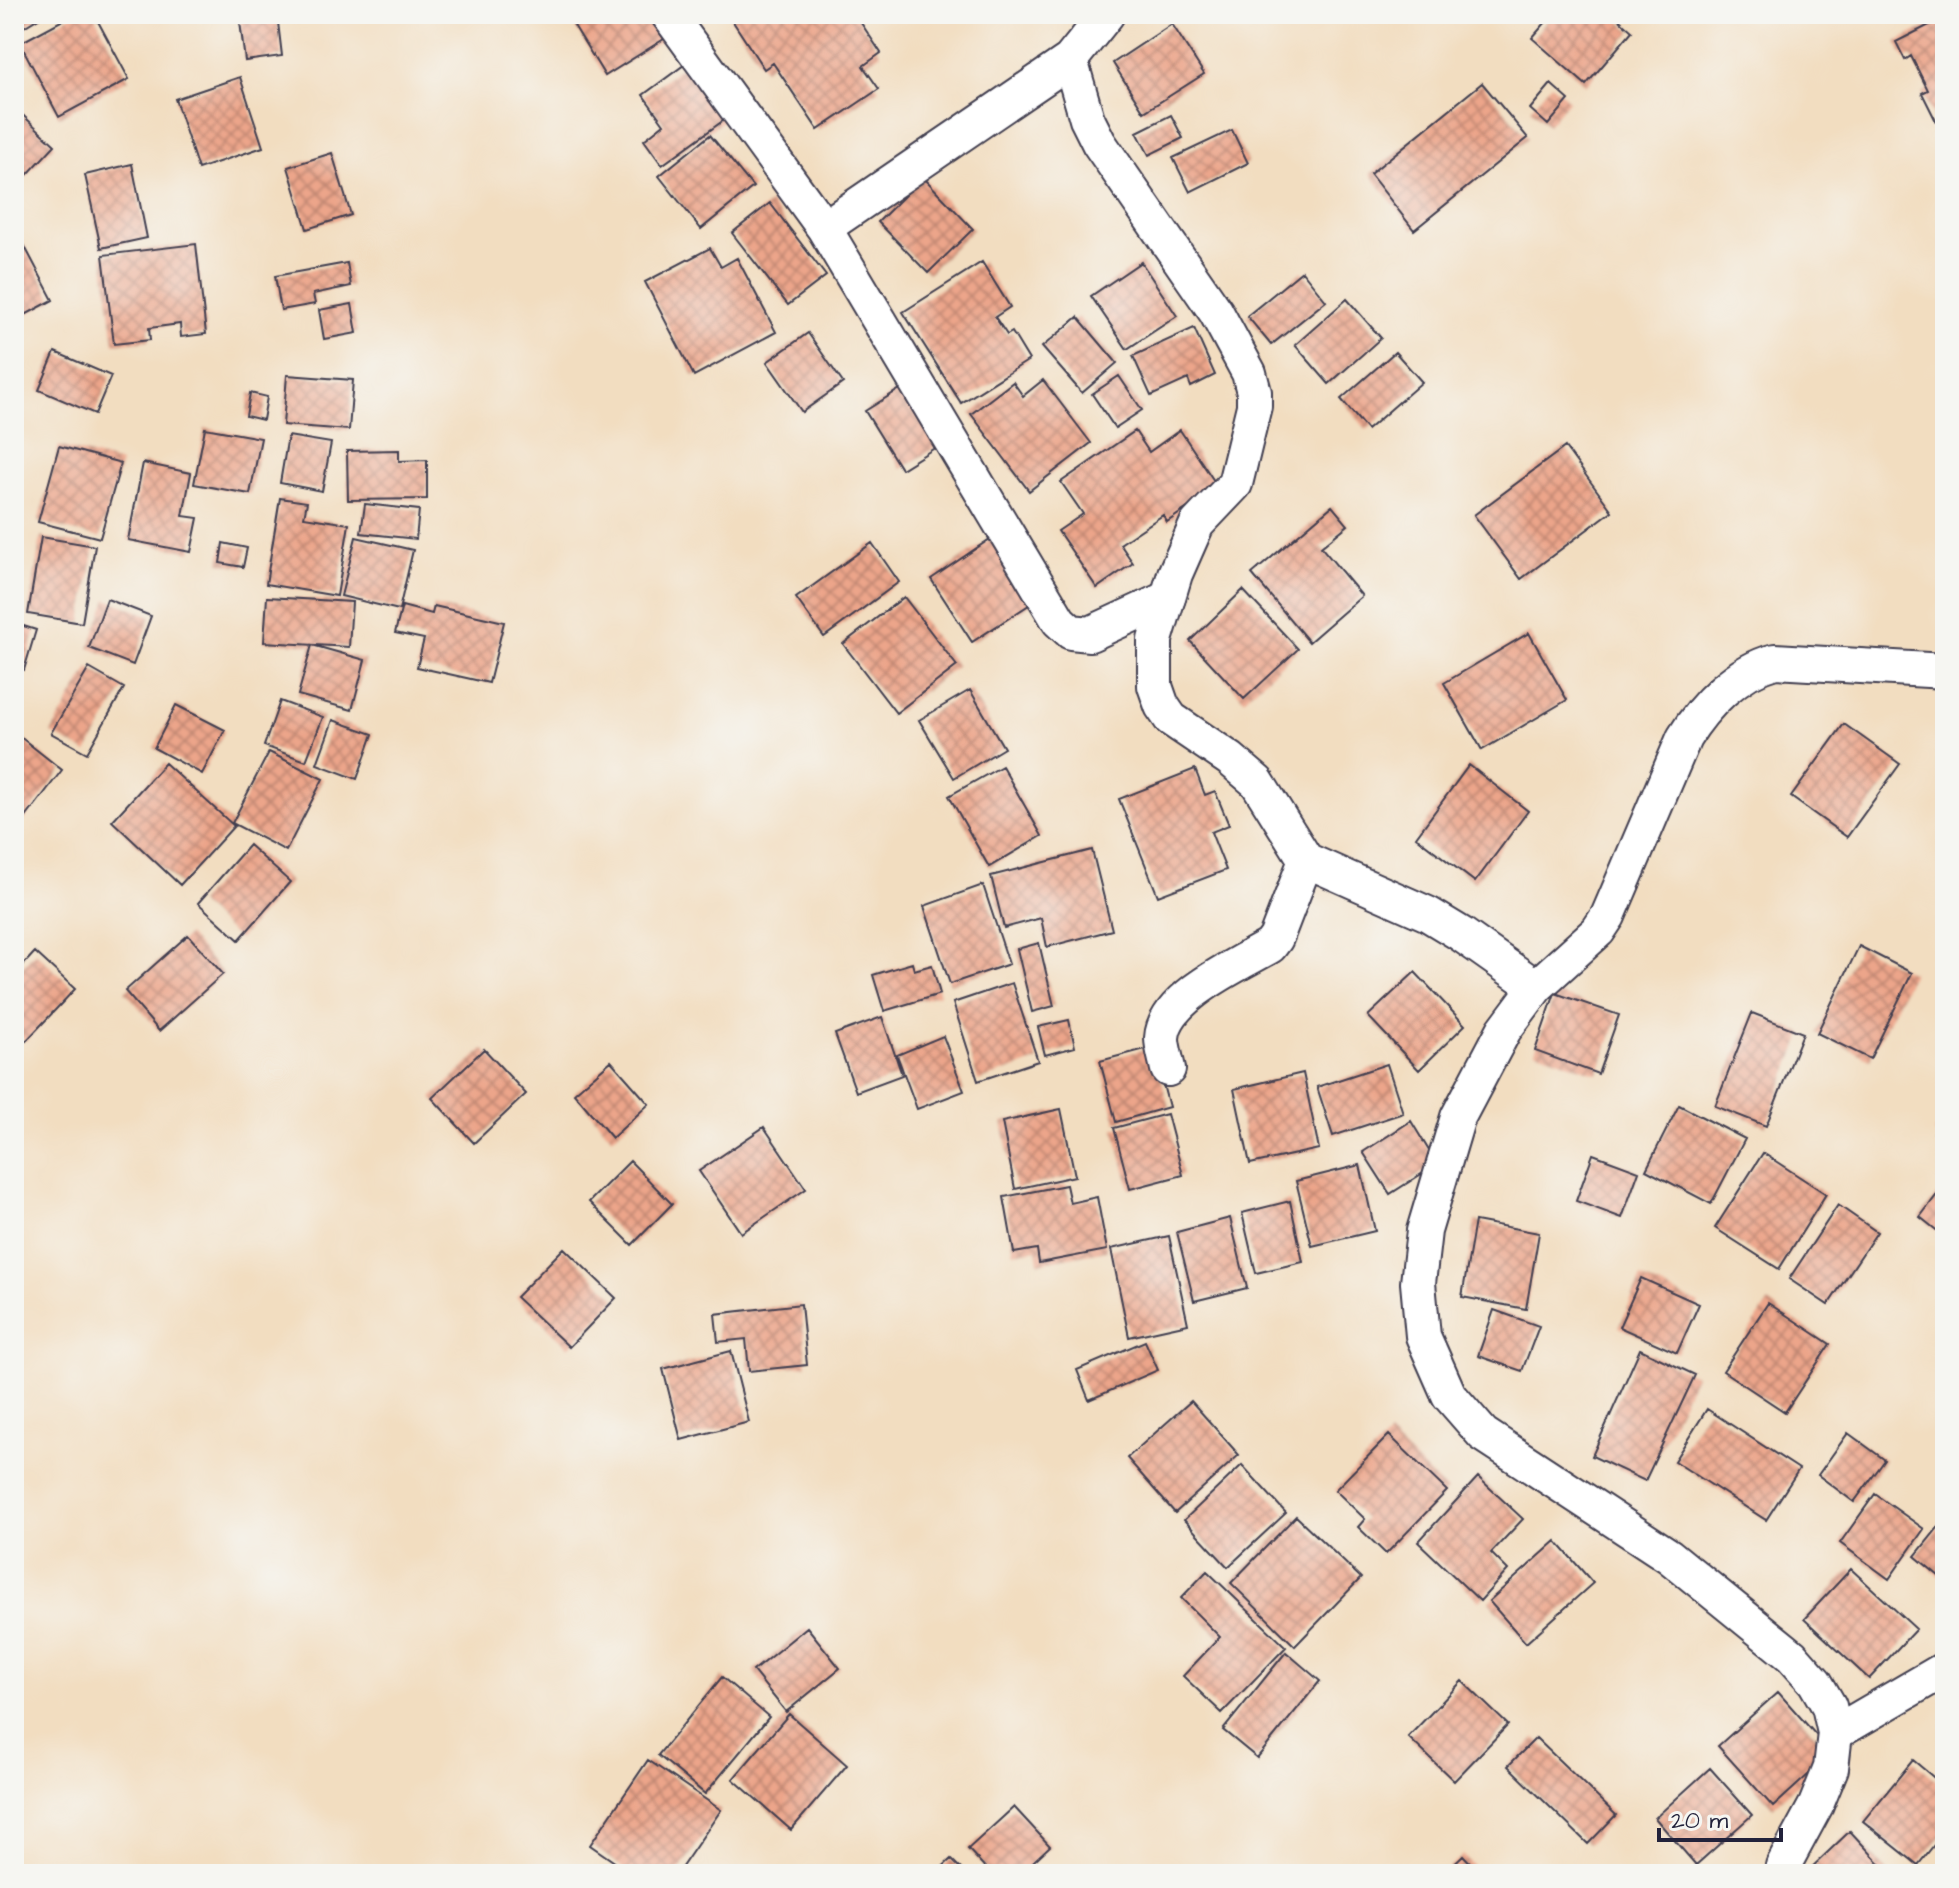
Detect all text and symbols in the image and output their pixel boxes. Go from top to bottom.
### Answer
scale bar [1659,1792,1781,1842]
text: 20 m [1671,1804,1728,1838]

